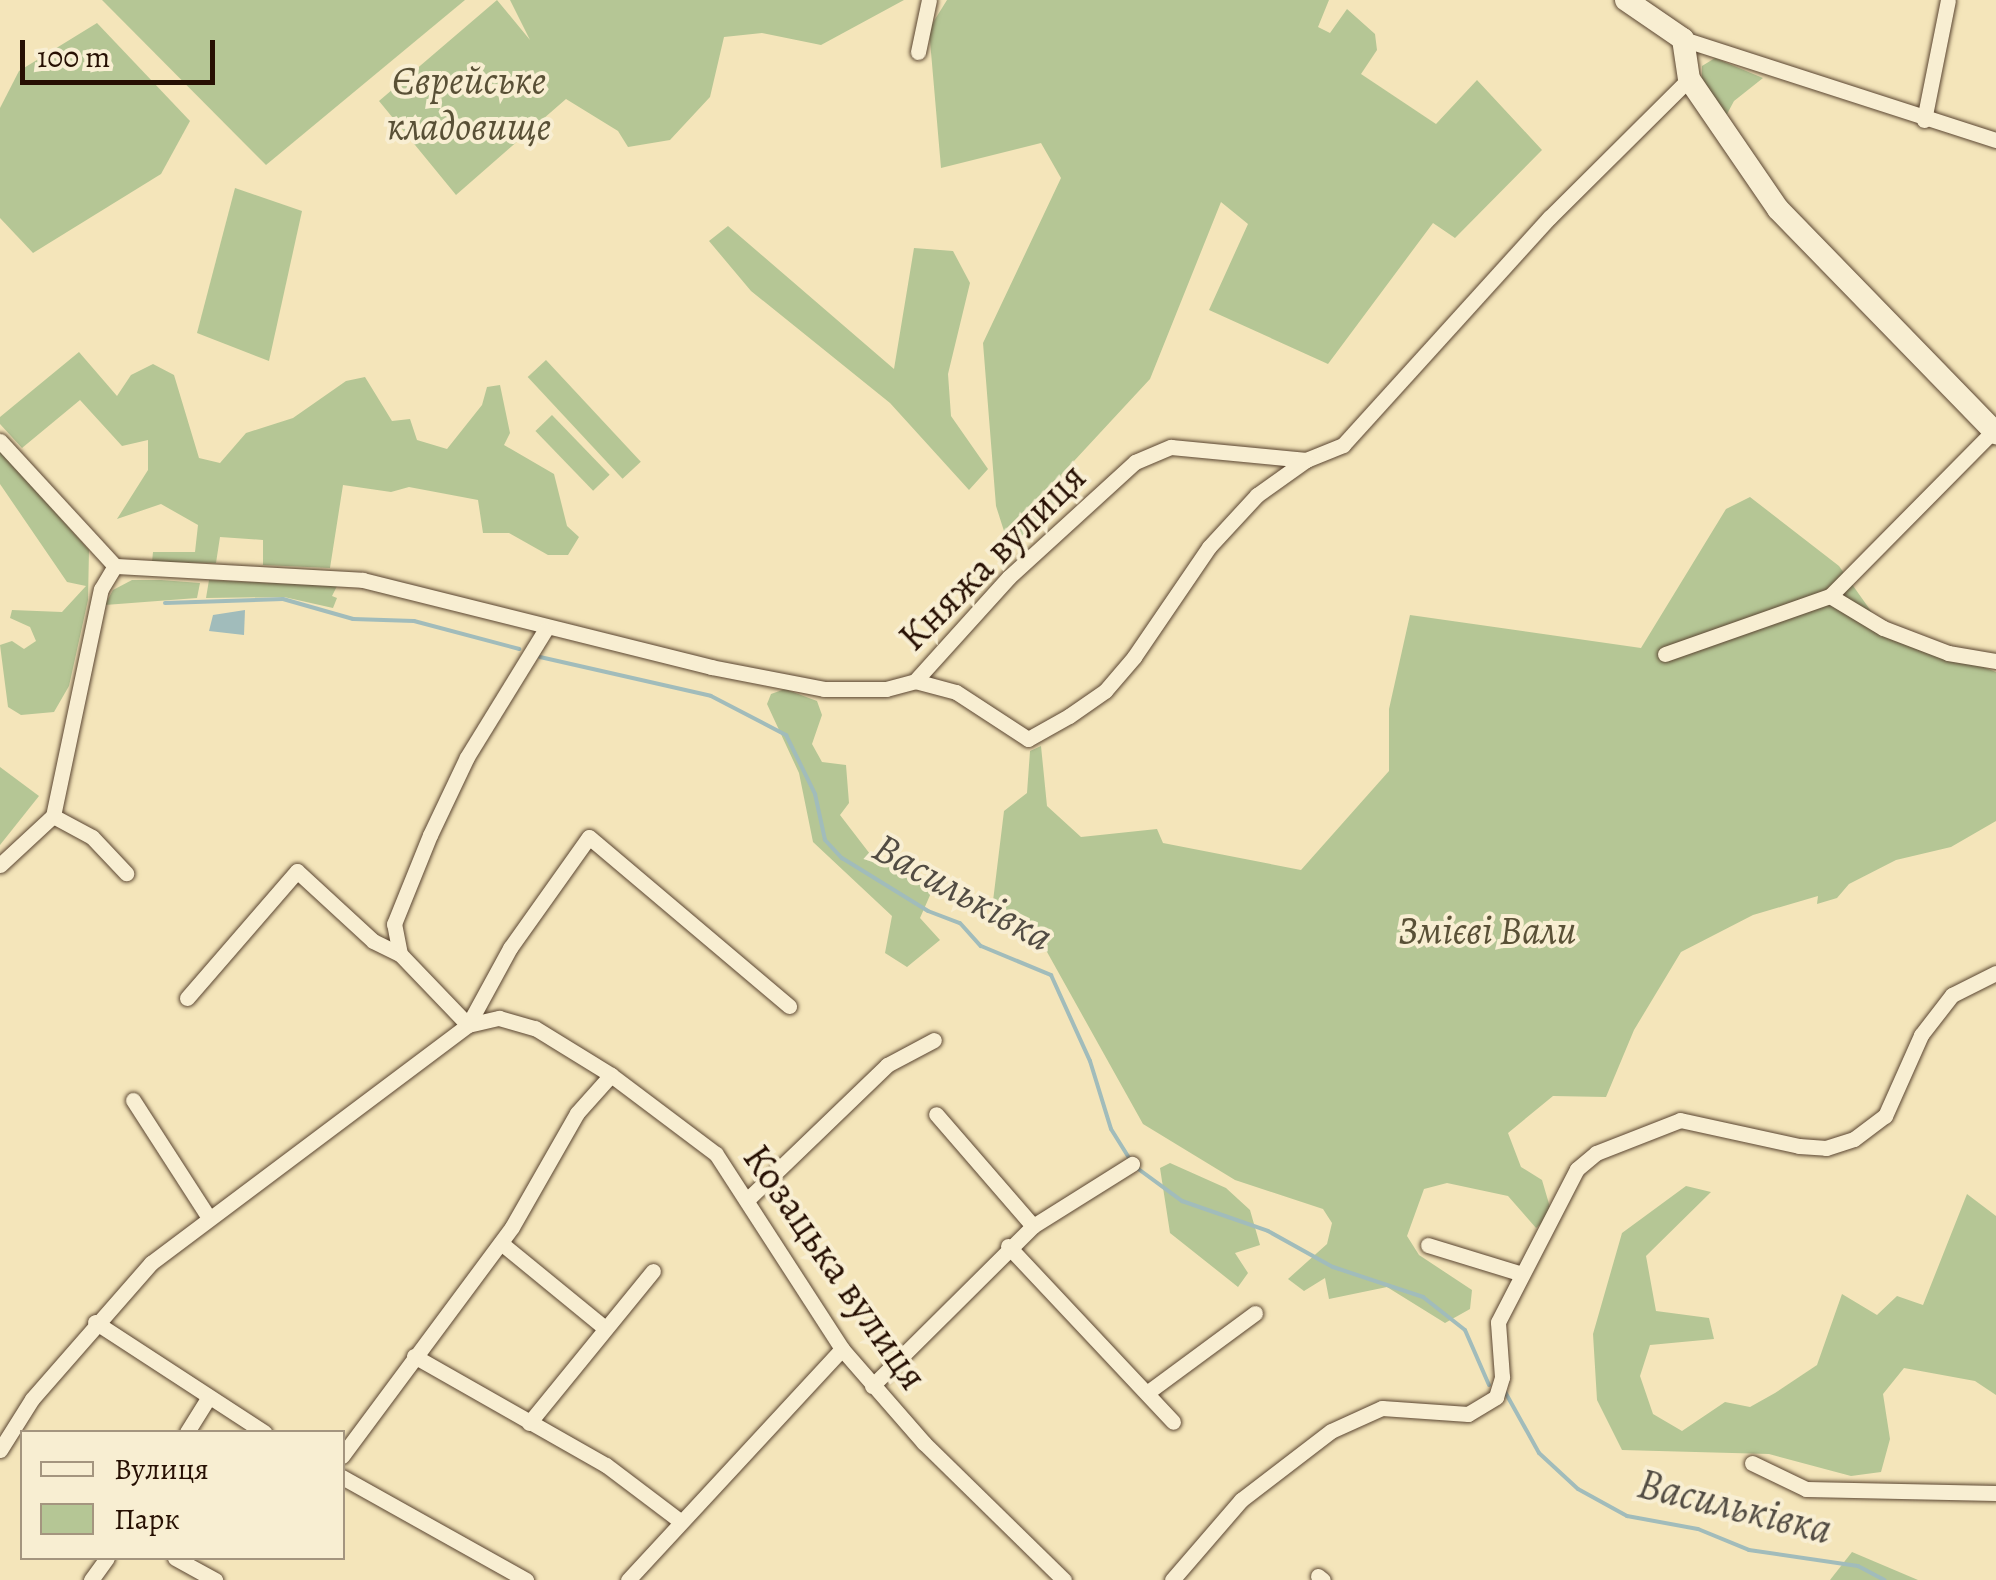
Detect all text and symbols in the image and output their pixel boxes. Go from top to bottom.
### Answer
scale bar [25,20,220,82]
text: 100 m [37,37,110,77]
park label: Єврейське кладовище [387,57,551,151]
street label: Княжа вулиця [888,453,1096,661]
water label: Васильківка [864,822,1062,962]
park label: Змієві Вали [1398,907,1576,955]
street label: Козацька вулиця [733,1135,937,1399]
legend [20,1430,345,1560]
text: Вулиця [114,1449,209,1489]
water label: Васильківка [1633,1458,1837,1554]
text: Парк [114,1499,180,1539]

